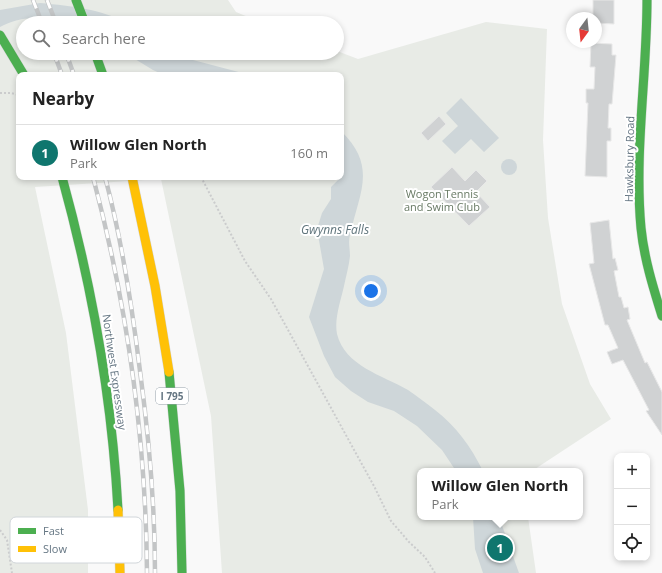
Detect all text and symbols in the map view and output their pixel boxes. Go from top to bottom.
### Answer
north arrow [566,12,602,48]
search box [16,16,344,60]
icon: search [30,27,52,49]
text: Search here [62,28,146,48]
text: Nearby [32,87,94,110]
street label: Hawksbury Road [621,116,637,202]
text: Willow Glen North [70,134,207,154]
text: 1 [41,144,49,162]
text: 160 m [290,144,328,162]
text: Park [70,154,97,172]
park label: Wogon Tennis and Swim Club [404,186,480,214]
water label: Gwynns Falls [301,221,369,238]
your location [361,281,381,301]
street label: Northwest Expressway [99,313,131,431]
road number: I 795 [156,388,188,404]
map controls [614,453,650,561]
button: + [614,453,650,489]
popup [417,468,583,520]
text: Willow Glen North [432,475,568,495]
button: − [614,489,650,525]
text: Park [432,495,459,513]
legend [10,517,142,563]
text: Fast [43,523,64,538]
button: locate [614,525,650,561]
pin: 1 [487,533,513,563]
text: Slow [43,541,67,556]

